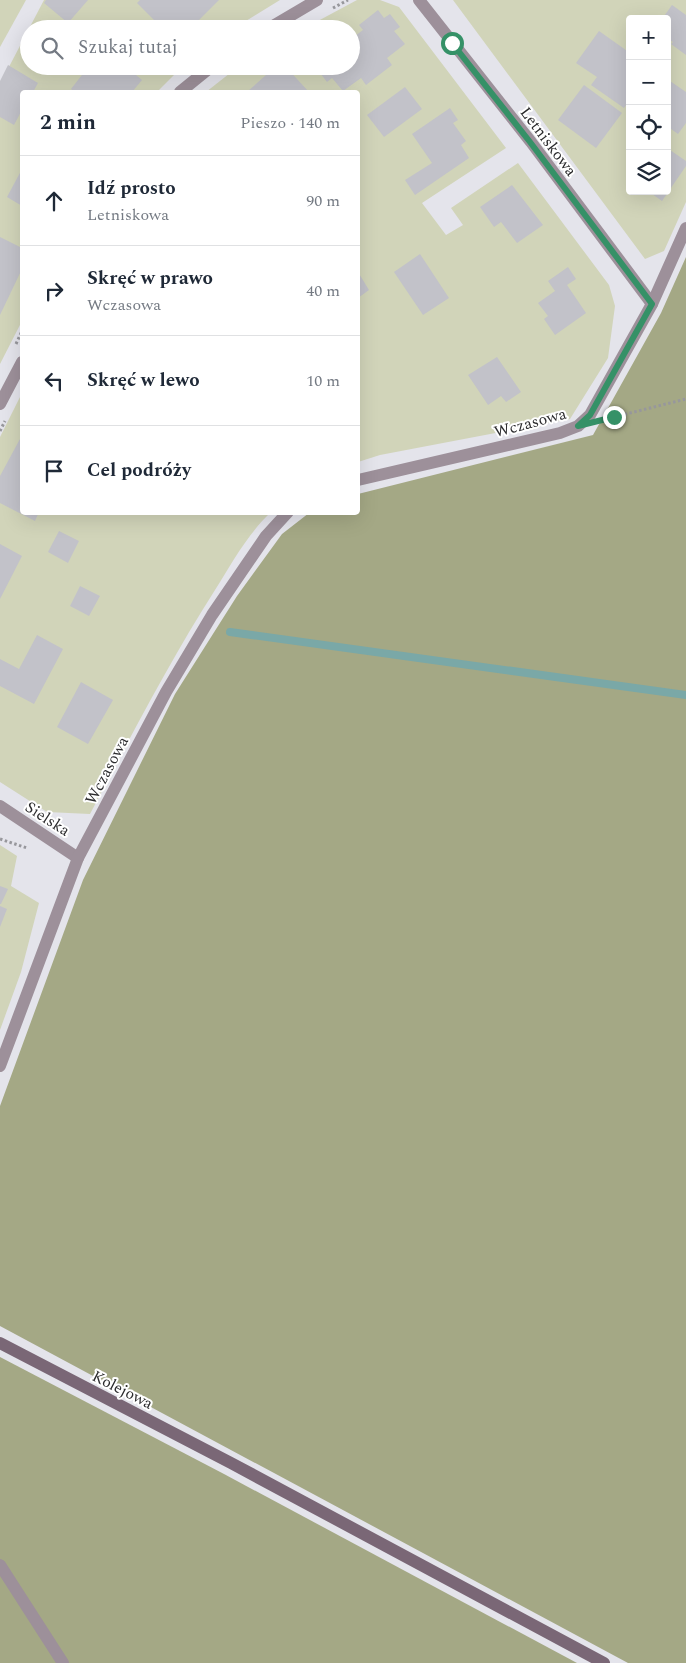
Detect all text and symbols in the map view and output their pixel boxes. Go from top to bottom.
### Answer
map controls [626,15,671,195]
button: + [626,15,671,60]
search box [20,20,360,75]
route start [441,32,464,55]
text: Szukaj tutaj [78,33,178,62]
icon: search [38,34,66,62]
button: − [626,60,671,105]
street label: Letniskowa [514,102,583,182]
button: locate [626,105,671,150]
text: 2 min [40,107,96,139]
text: Pieszo · 140 m [240,111,340,135]
button: layers [626,150,671,195]
text: Idź prosto [87,174,176,203]
icon: ahead [40,187,68,215]
text: 90 m [306,189,340,213]
text: Letniskowa [87,203,169,227]
text: Skręć w prawo [87,264,213,293]
icon: right [40,277,68,305]
text: 40 m [306,279,340,303]
text: Wczasowa [87,293,161,317]
text: Skręć w lewo [87,366,200,395]
icon: left [40,367,68,395]
text: 10 m [306,369,340,393]
street label: Wczasowa [491,402,569,444]
route end [603,406,626,429]
text: Cel podróży [87,456,191,485]
icon: arrive [40,457,68,485]
street label: Wczasowa [79,732,135,809]
street label: Sielska [20,795,75,842]
street label: Kolejowa [88,1364,157,1416]

